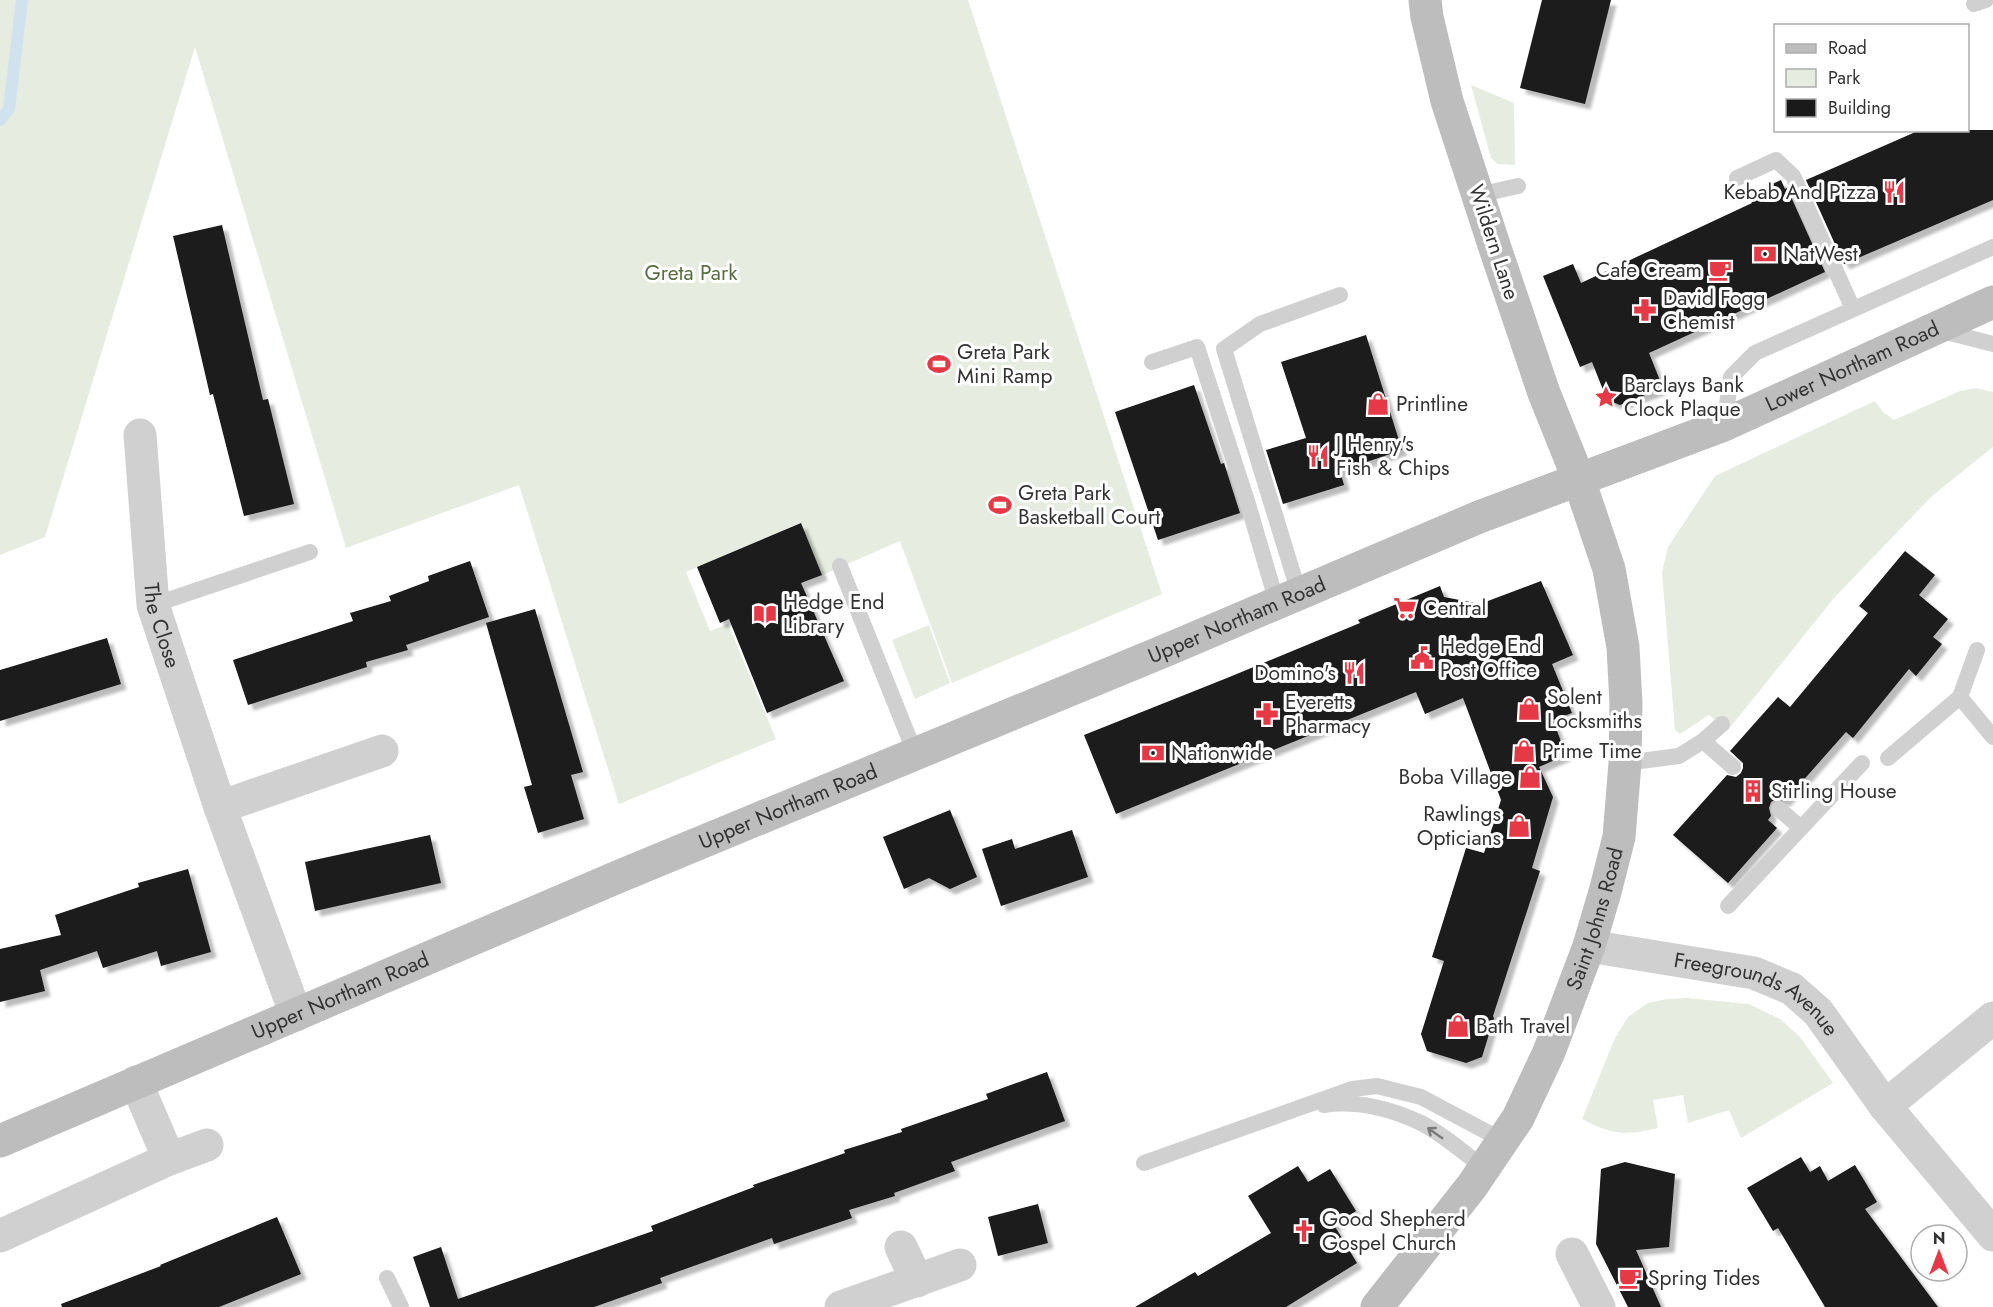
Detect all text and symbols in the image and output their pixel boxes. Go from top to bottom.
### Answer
legend [1774,24,1969,132]
text: Road [1828,35,1867,61]
text: Park [1828,65,1860,91]
text: Building [1828,95,1891,121]
place label: Kebab And Pizza [1723,177,1876,207]
restaurant icon: Kebab And Pizza [1881,179,1907,205]
street label: Wildern Lane [1461,180,1527,304]
place label: NatWest [1783,239,1858,269]
bank icon: NatWest [1752,241,1778,267]
place label: Cafe Cream [1596,255,1702,285]
cafe icon: Cafe Cream [1707,257,1733,283]
park label: Greta Park [645,258,738,288]
place label: David Fogg Chemist [1663,283,1766,337]
pharmacy icon: David Fogg Chemist [1632,297,1658,323]
street label: Lower Northam Road [1760,314,1944,419]
place label: Greta Park Mini Ramp [957,337,1052,391]
sports icon: Greta Park Mini Ramp [926,351,952,377]
place label: Barclays Bank Clock Plaque [1624,370,1744,424]
place icon: Barclays Bank Clock Plaque [1593,384,1619,410]
place label: Printline [1396,389,1468,419]
shop icon: Printline [1365,391,1391,417]
place label: J Henry's Fish & Chips [1333,429,1450,483]
restaurant icon: J Henry's Fish & Chips [1305,443,1331,469]
place label: Greta Park Basketball Court [1018,478,1160,532]
sports icon: Greta Park Basketball Court [987,492,1013,518]
street label: Upper Northam Road [1143,569,1330,671]
street label: The Close [136,581,188,672]
place label: Hedge End Library [783,587,884,641]
place label: Central [1423,593,1486,623]
supermarket icon: Central [1392,595,1418,621]
library icon: Hedge End Library [752,601,778,627]
place label: Hedge End Post Office [1440,631,1541,685]
public building icon: Hedge End Post Office [1409,645,1435,671]
place label: Domino's [1254,658,1336,688]
restaurant icon: Domino's [1341,660,1367,686]
place label: Solent Locksmiths [1547,682,1642,736]
place label: Everetts Pharmacy [1285,687,1371,741]
shop icon: Solent Locksmiths [1516,696,1542,722]
pharmacy icon: Everetts Pharmacy [1254,701,1280,727]
place label: Prime Time [1542,736,1642,766]
place label: Nationwide [1171,738,1273,768]
shop icon: Prime Time [1511,738,1537,764]
bank icon: Nationwide [1140,740,1166,766]
street label: Upper Northam Road [694,756,882,857]
place label: Boba Village [1399,762,1512,792]
shop icon: Boba Village [1517,764,1543,790]
place label: Stirling House [1771,776,1897,806]
building icon: Stirling House [1740,778,1766,804]
place label: Rawlings Opticians [1417,799,1501,853]
shop icon: Rawlings Opticians [1506,813,1532,839]
street label: Saint Johns Road [1559,844,1631,995]
street label: Upper Northam Road [247,944,434,1047]
street label: Freegrounds Avenue [1672,945,1846,1042]
place label: Bath Travel [1476,1011,1570,1041]
shop icon: Bath Travel [1445,1013,1471,1039]
one-way arrow [1428,1127,1444,1139]
place label: Good Shepherd Gospel Church [1322,1204,1466,1258]
church icon: Good Shepherd Gospel Church [1291,1218,1317,1244]
north arrow [1909,1223,1969,1283]
text: N [1933,1227,1945,1250]
place label: Spring Tides [1648,1263,1760,1293]
cafe icon: Spring Tides [1617,1265,1643,1291]

